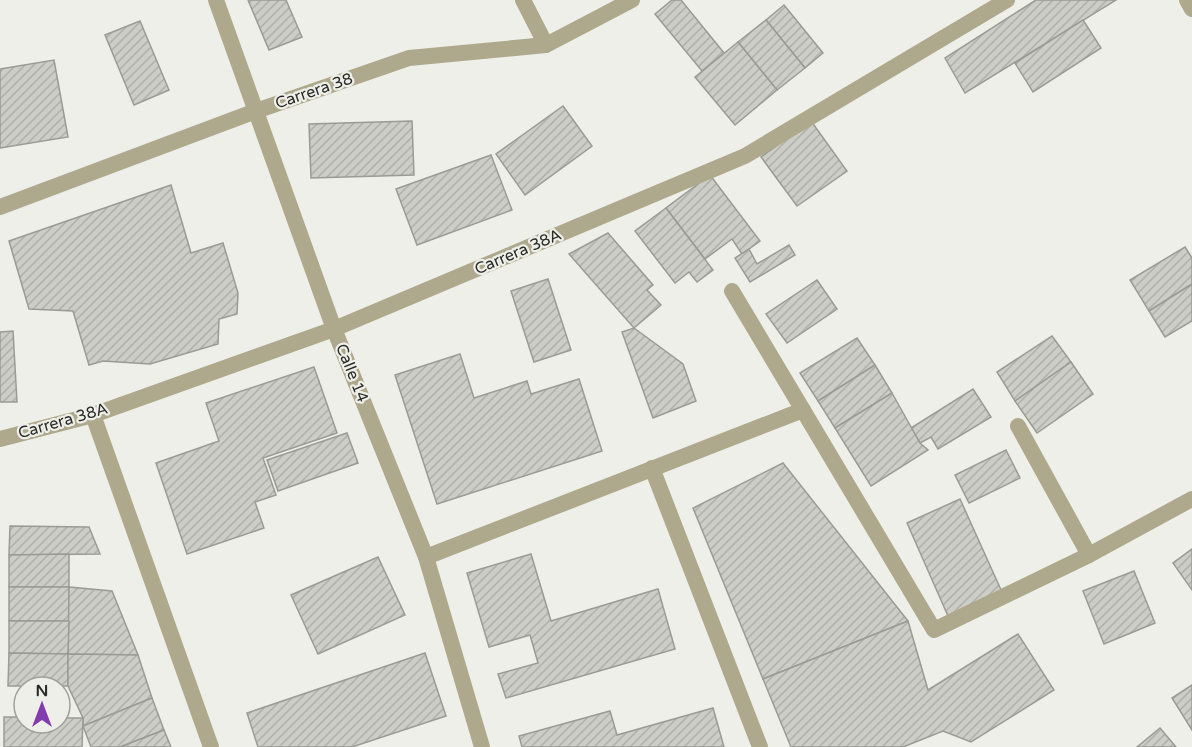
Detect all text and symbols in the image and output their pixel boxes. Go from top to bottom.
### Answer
street label: Carrera 38 [273,68,355,114]
street label: Carrera 38A [472,225,565,279]
street label: Calle 14 [331,341,373,405]
street label: Carrera 38A [16,399,110,443]
north arrow [12,675,72,735]
text: N [36,681,48,701]

